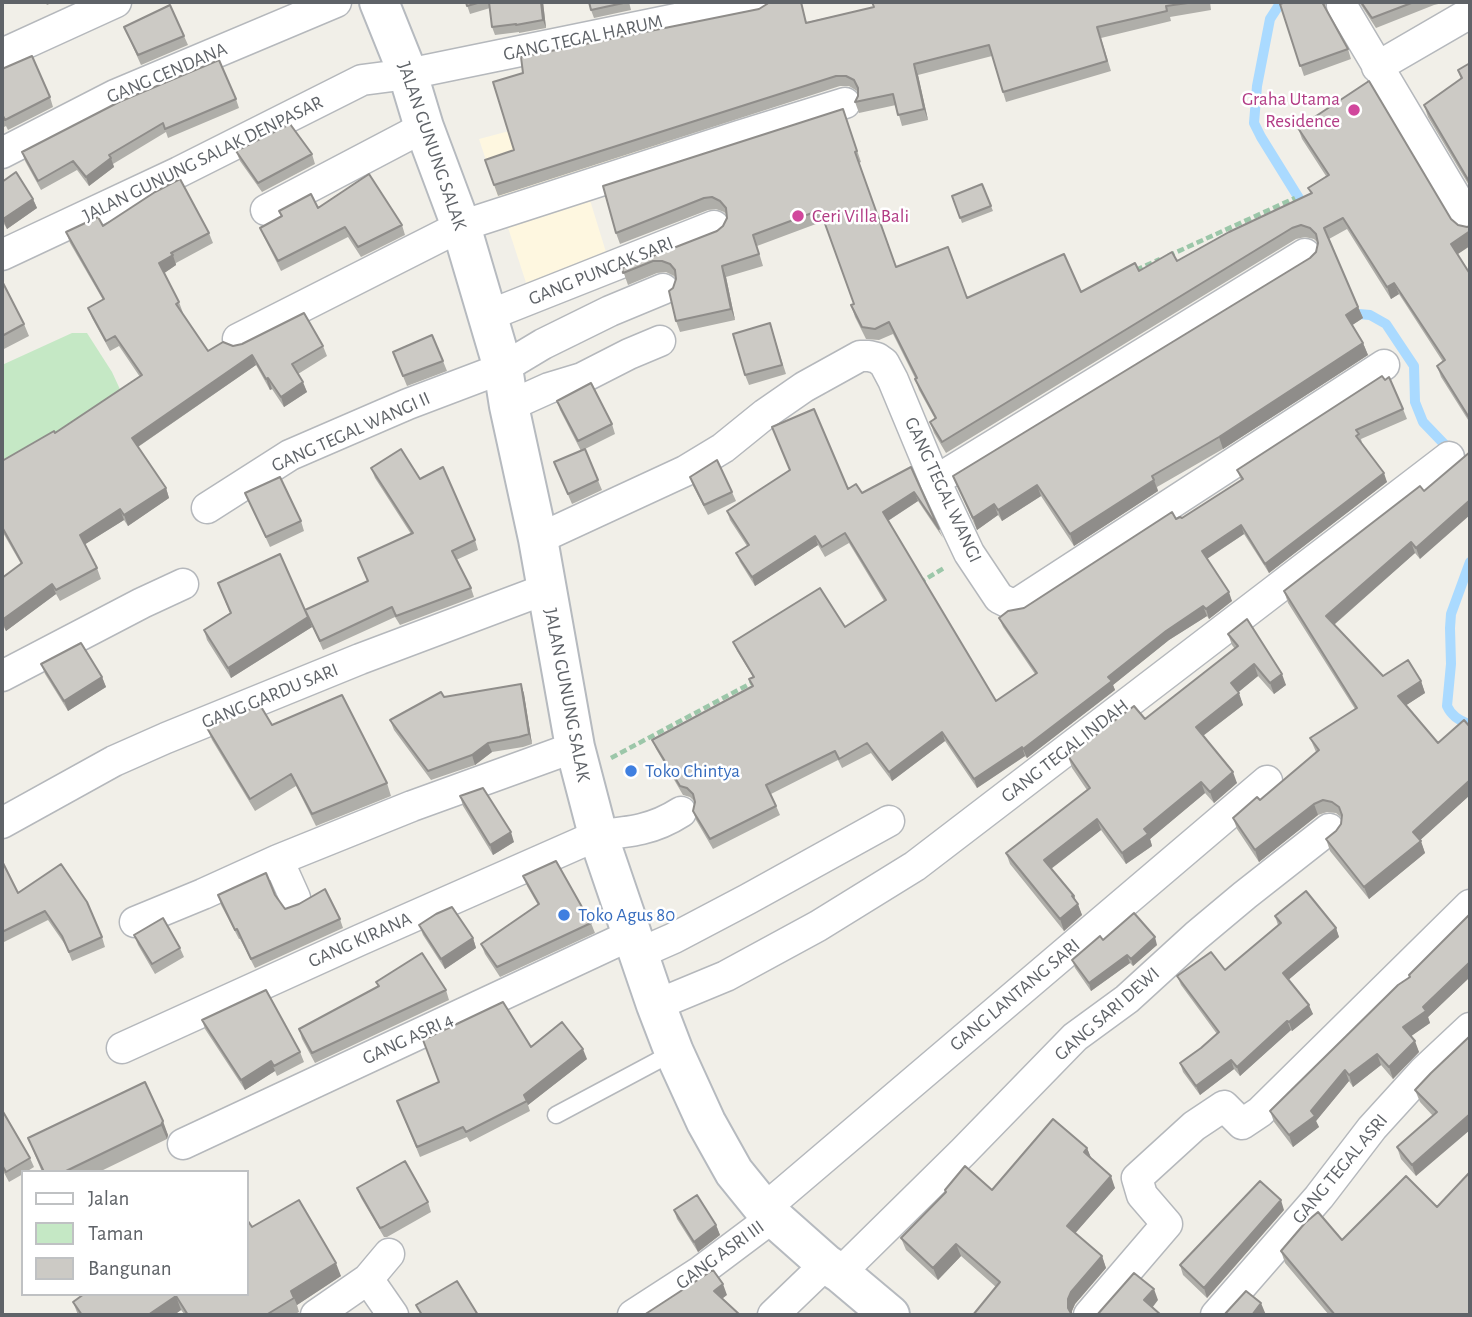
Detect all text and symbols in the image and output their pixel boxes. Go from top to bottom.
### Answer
street label: GANG TEGAL HARUM [501,10,665,66]
street label: GANG CENDANA [103,37,231,109]
street label: JALAN GUNUNG SALAK [392,59,472,233]
place label: Graha Utama Residence [1242,88,1340,132]
street label: JALAN GUNUNG SALAK DENPASAR [79,91,327,227]
marker: Graha Utama Residence [1346,102,1362,118]
place label: Ceri Villa Bali [812,205,909,227]
marker: Ceri Villa Bali [790,208,806,224]
street label: GANG PUNCAK SARI [525,232,677,310]
street label: GANG TEGAL WANGI II [268,387,434,477]
street label: GANG TEGAL WANGI [899,414,987,566]
street label: JALAN GUNUNG SALAK [539,606,595,784]
street label: GANG GARDU SARI [198,658,342,734]
street label: GANG TEGAL INDAH [997,694,1133,808]
place label: Toko Chintya [645,760,740,782]
marker: Toko Chintya [623,763,639,779]
place label: Toko Agus 80 [578,904,675,926]
street label: GANG KIRANA [305,907,415,973]
marker: Toko Agus 80 [556,907,572,923]
street label: GANG LANTANG SARI [945,934,1085,1056]
street label: GANG SARI DEWI [1050,962,1164,1066]
street label: GANG ASRI 4 [359,1008,457,1070]
street label: GANG TEGAL ASRI [1287,1109,1393,1229]
legend [21,1170,248,1296]
text: Jalan [88,1188,129,1209]
street label: GANG ASRI III [671,1215,769,1295]
text: Taman [88,1223,144,1244]
text: Bangunan [88,1258,172,1279]

